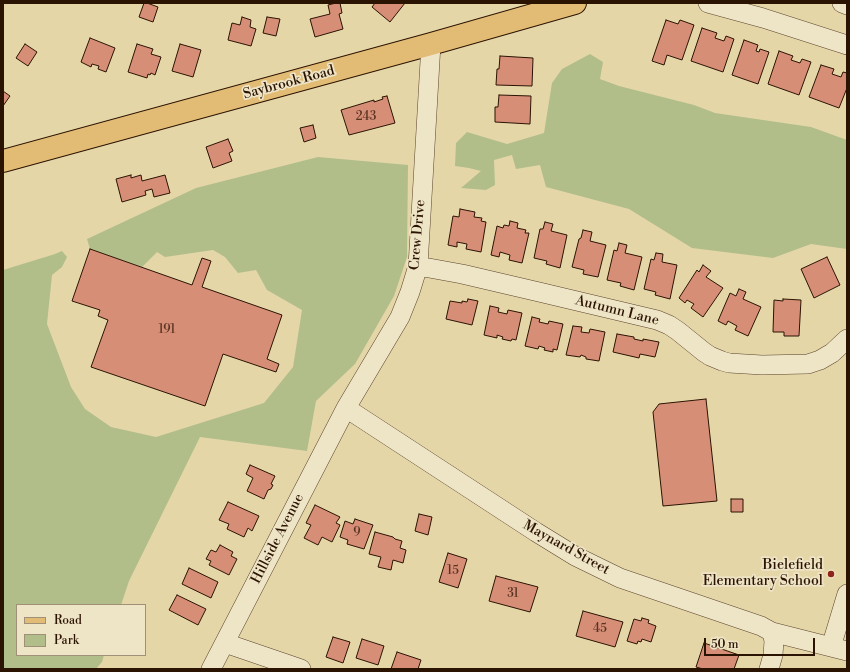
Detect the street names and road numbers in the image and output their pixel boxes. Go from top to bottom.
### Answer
street label: Saybrook Road [241,63,337,103]
street label: Crew Drive [407,199,429,271]
street label: Autumn Lane [573,292,661,330]
street label: Hillside Avenue [248,491,308,587]
street label: Maynard Street [520,517,612,579]

